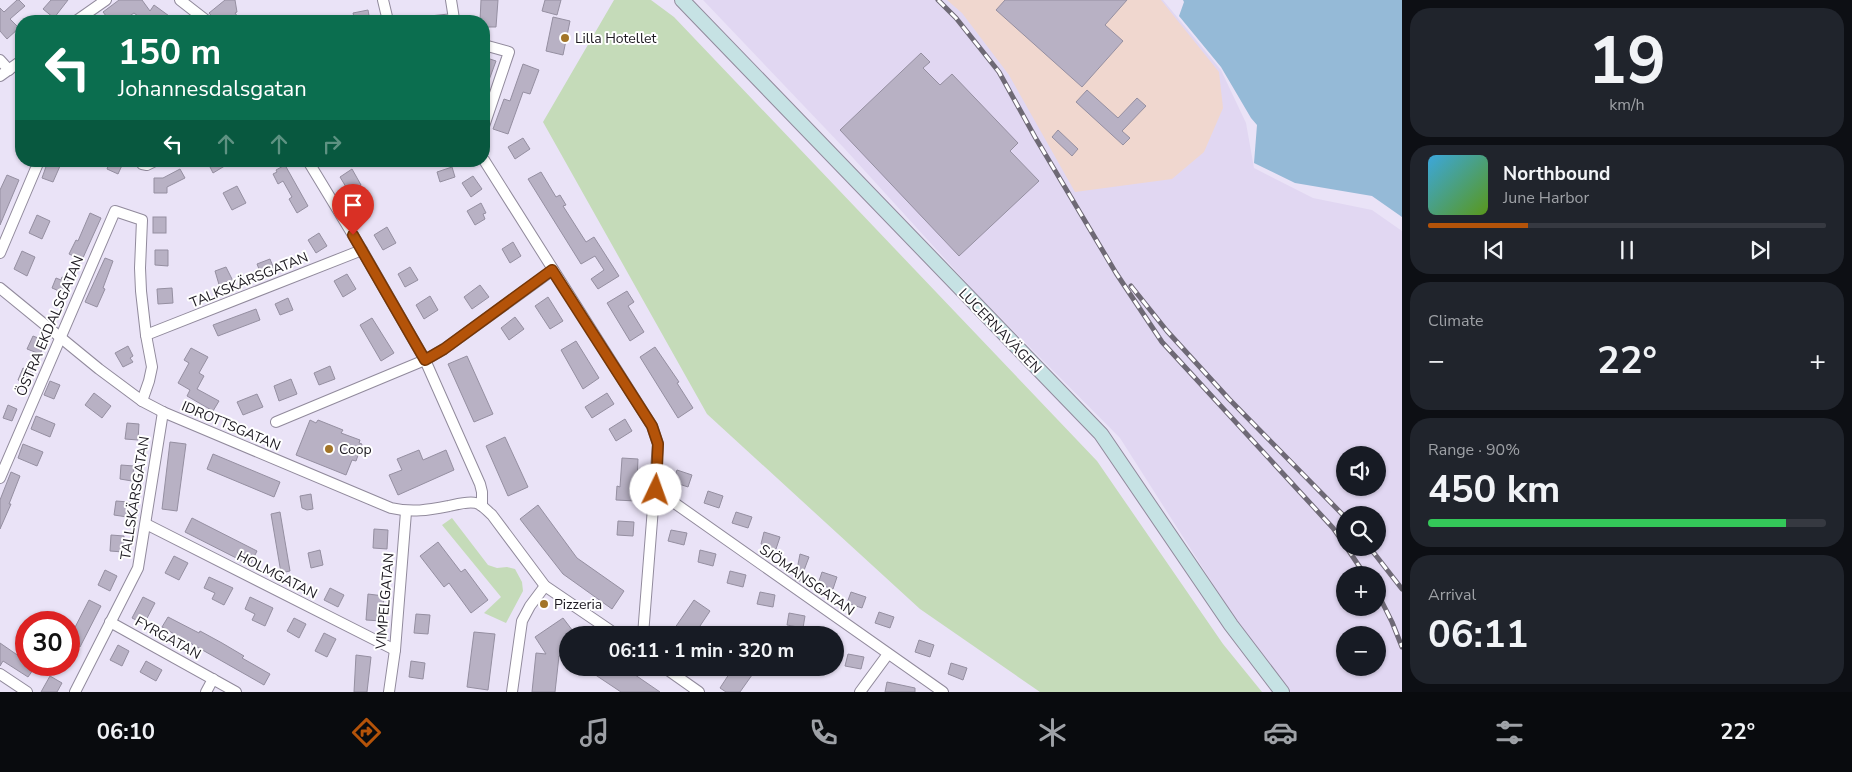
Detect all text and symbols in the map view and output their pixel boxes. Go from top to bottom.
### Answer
text: 19 [1588,17,1666,106]
text: 150 m [118,29,221,76]
place label: Lilla Hotellet [575,29,656,48]
marker: Lilla Hotellet [559,32,571,44]
icon: left [35,35,100,100]
text: Johannesdalsgatan [118,74,307,104]
text: km/h [1609,94,1645,116]
icon: left [159,130,187,158]
icon: ahead [212,130,240,158]
icon: ahead [265,130,293,158]
icon: right [318,130,346,158]
text: Northbound [1503,161,1610,187]
pin [332,184,374,235]
text: June Harbor [1503,187,1589,209]
icon: arrive [339,191,367,219]
icon: previous [1480,236,1508,264]
icon: pause [1613,236,1641,264]
icon: next [1746,236,1774,264]
street label: TALKSKÄRSGATAN [187,248,311,312]
street label: ÖSTRA EKDALSGATAN [12,253,88,399]
street label: LUCERNAVÄGEN [954,284,1046,378]
text: Climate [1428,310,1483,332]
text: 22° [1597,335,1657,386]
text: − [1428,342,1445,380]
text: + [1809,342,1826,380]
street label: IDROTTSGATAN [179,397,283,455]
street label: TALLSKÄRSGATAN [116,435,154,561]
text: Range · 90% [1428,439,1520,461]
place label: Coop [339,440,372,459]
marker: Coop [323,443,335,455]
map controls [1336,446,1386,676]
button: sound [1336,446,1386,496]
position arrow [629,463,681,515]
text: 450 km [1428,464,1560,515]
button: search [1336,506,1386,556]
street label: SJÖMANSGATAN [756,540,858,620]
street label: HOLMGATAN [233,547,321,603]
street label: VIMPELGATAN [371,552,399,651]
button: + [1336,566,1386,616]
text: Arrival [1428,584,1476,606]
place label: Pizzeria [554,595,602,614]
marker: Pizzeria [538,598,550,610]
text: 06:11 [1428,609,1529,660]
speed limit sign: 30 [15,611,80,676]
street label: FYRGATAN [132,612,204,664]
button: − [1336,626,1386,676]
text: 06:11 · 1 min · 320 m [609,638,794,664]
icon: directions [349,715,384,750]
icon: music [577,715,612,750]
icon: phone [806,715,841,750]
icon: climate [1035,715,1070,750]
icon: car [1263,715,1298,750]
icon: filters [1492,715,1527,750]
text: 06:10 [97,717,155,747]
text: 22° [1720,717,1755,747]

